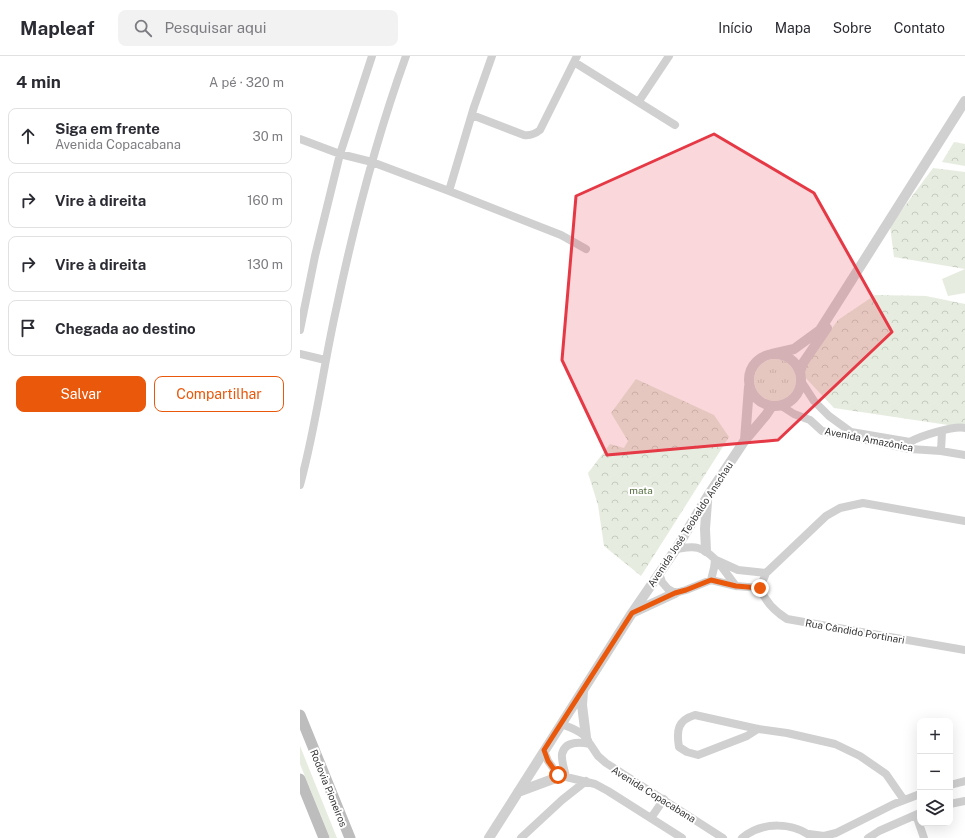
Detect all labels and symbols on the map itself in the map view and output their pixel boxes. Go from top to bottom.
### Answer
street label: Avenida Amazônica [824,425,914,453]
street label: Avenida José Teobaldo Anschau [645,459,735,589]
park label: mata [629,484,653,496]
route end [751,579,769,597]
street label: Rua Cândido Portinari [804,616,906,646]
street label: Rodovia Pioneiros [308,748,350,828]
street label: Avenida Copacabana [610,763,698,825]
route start [549,766,567,784]

